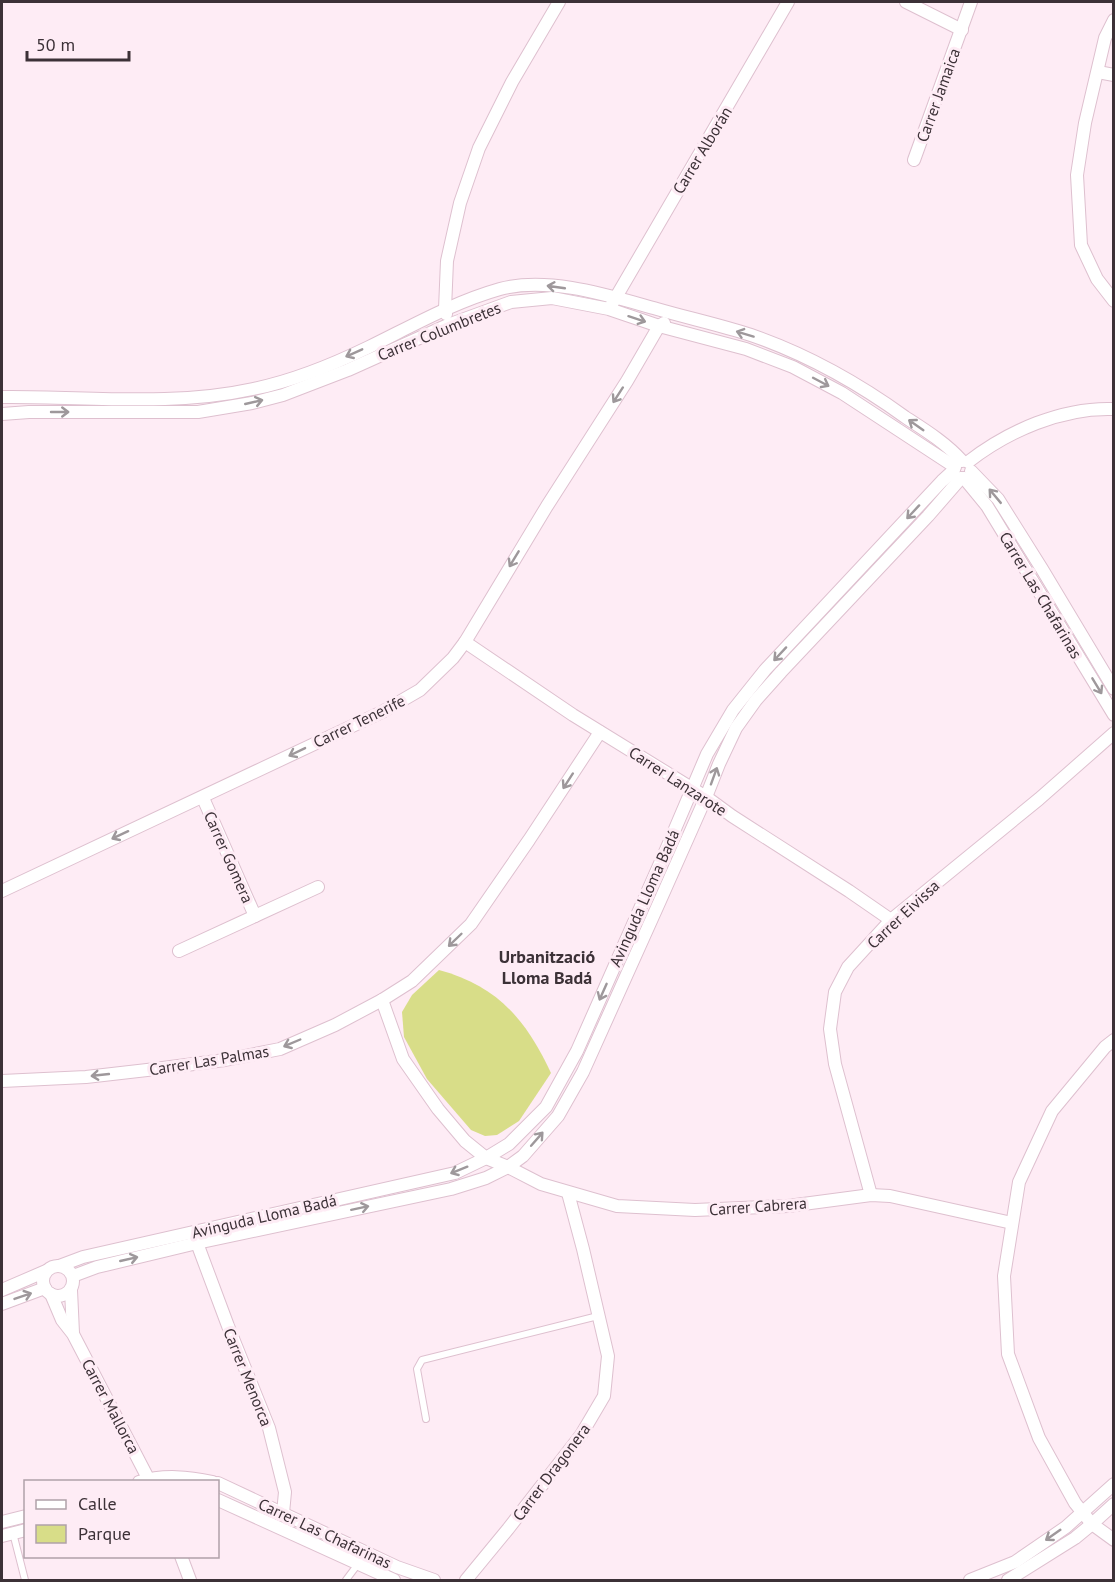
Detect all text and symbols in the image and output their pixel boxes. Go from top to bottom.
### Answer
scale bar [27,24,129,62]
text: 50 m [36,33,75,56]
street label: Carrer Jamaica [912,45,964,145]
street label: Carrer Alborán [668,103,736,197]
one-way arrow [546,281,566,292]
street label: Carrer Columbretes [374,297,504,365]
one-way arrow [627,314,646,325]
one-way arrow [736,328,755,339]
one-way arrow [345,349,363,360]
one-way arrow [812,376,829,388]
one-way arrow [612,386,624,402]
one-way arrow [244,396,263,408]
one-way arrow [49,406,69,418]
one-way arrow [909,418,925,431]
one-way arrow [988,489,1002,505]
one-way arrow [906,504,920,519]
street label: Carrer Las Chafarinas [995,528,1087,662]
one-way arrow [508,550,520,567]
one-way arrow [773,647,787,662]
one-way arrow [1091,677,1103,694]
street label: Carrer Tenerife [310,690,408,752]
street label: Carrer Lanzarote [625,742,731,820]
one-way arrow [288,746,306,758]
one-way arrow [709,768,720,786]
one-way arrow [562,772,574,789]
street label: Carrer Gomera [200,808,258,906]
street label: Avinguda Lloma Badá [605,826,683,970]
one-way arrow [112,830,130,842]
street label: Carrer Eivissa [863,875,943,953]
one-way arrow [447,932,462,947]
district label: Urbanització Lloma Badá [499,945,596,989]
one-way arrow [597,983,608,1001]
one-way arrow [283,1039,301,1050]
street label: Carrer Las Palmas [148,1041,271,1079]
one-way arrow [91,1070,111,1081]
one-way arrow [530,1132,544,1147]
one-way arrow [451,1165,469,1176]
street label: Avinguda Lloma Badá [190,1190,338,1242]
street label: Carrer Cabrera [708,1193,808,1219]
one-way arrow [350,1202,369,1213]
one-way arrow [119,1253,138,1265]
one-way arrow [13,1289,32,1300]
street label: Carrer Menorca [219,1325,277,1429]
street label: Carrer Mallorca [78,1355,144,1457]
street label: Carrer Dragonera [508,1419,594,1525]
legend [24,1480,219,1558]
text: Calle [78,1492,117,1515]
street label: Carrer Las Chafarinas [255,1493,395,1573]
text: Parque [78,1522,131,1545]
one-way arrow [1046,1529,1062,1541]

